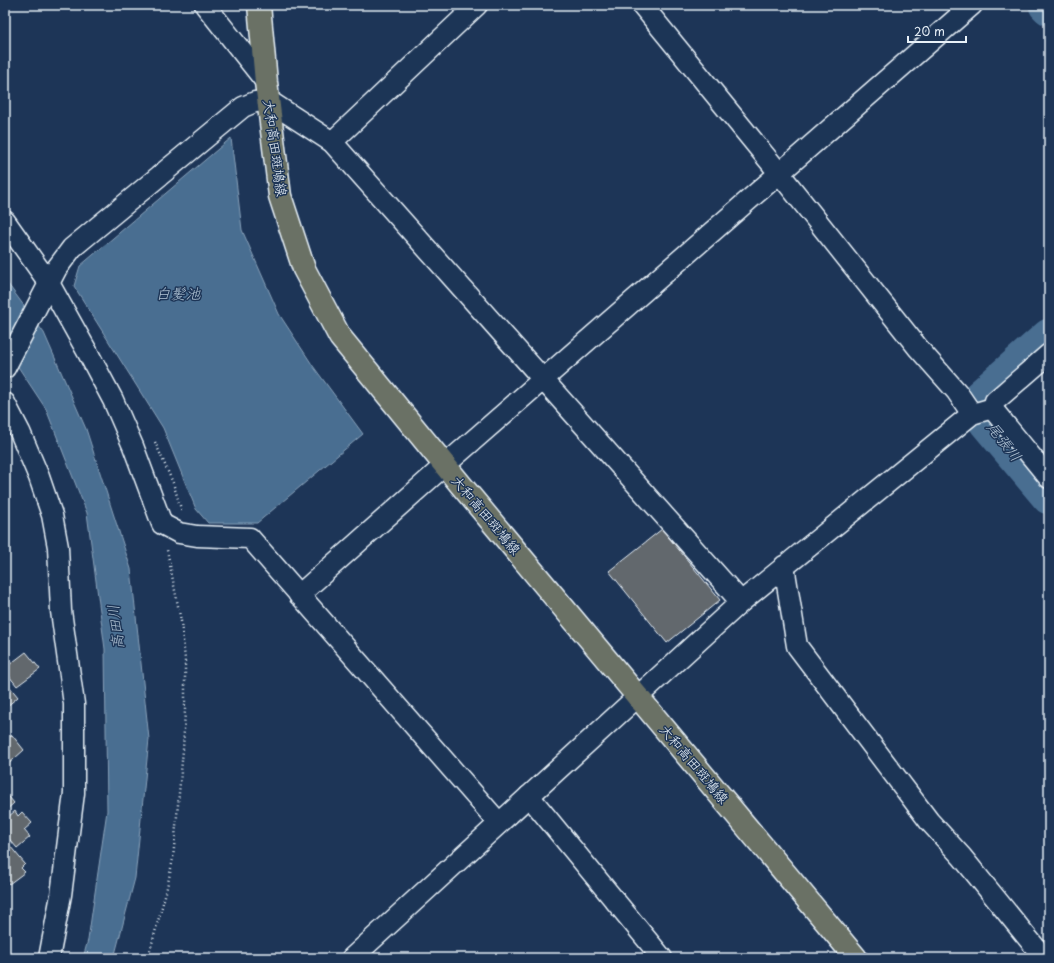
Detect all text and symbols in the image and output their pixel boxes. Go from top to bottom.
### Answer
scale bar [908,18,966,44]
text: 20 m [914,22,945,40]
street label: 大和高田斑鳩線 [258,98,293,198]
water label: 白髪池 [155,281,201,304]
water label: 尾張川 [982,416,1028,466]
street label: 大和高田斑鳩線 [447,470,526,559]
water label: 高田川 [100,603,129,651]
street label: 大和高田斑鳩線 [655,719,734,808]

